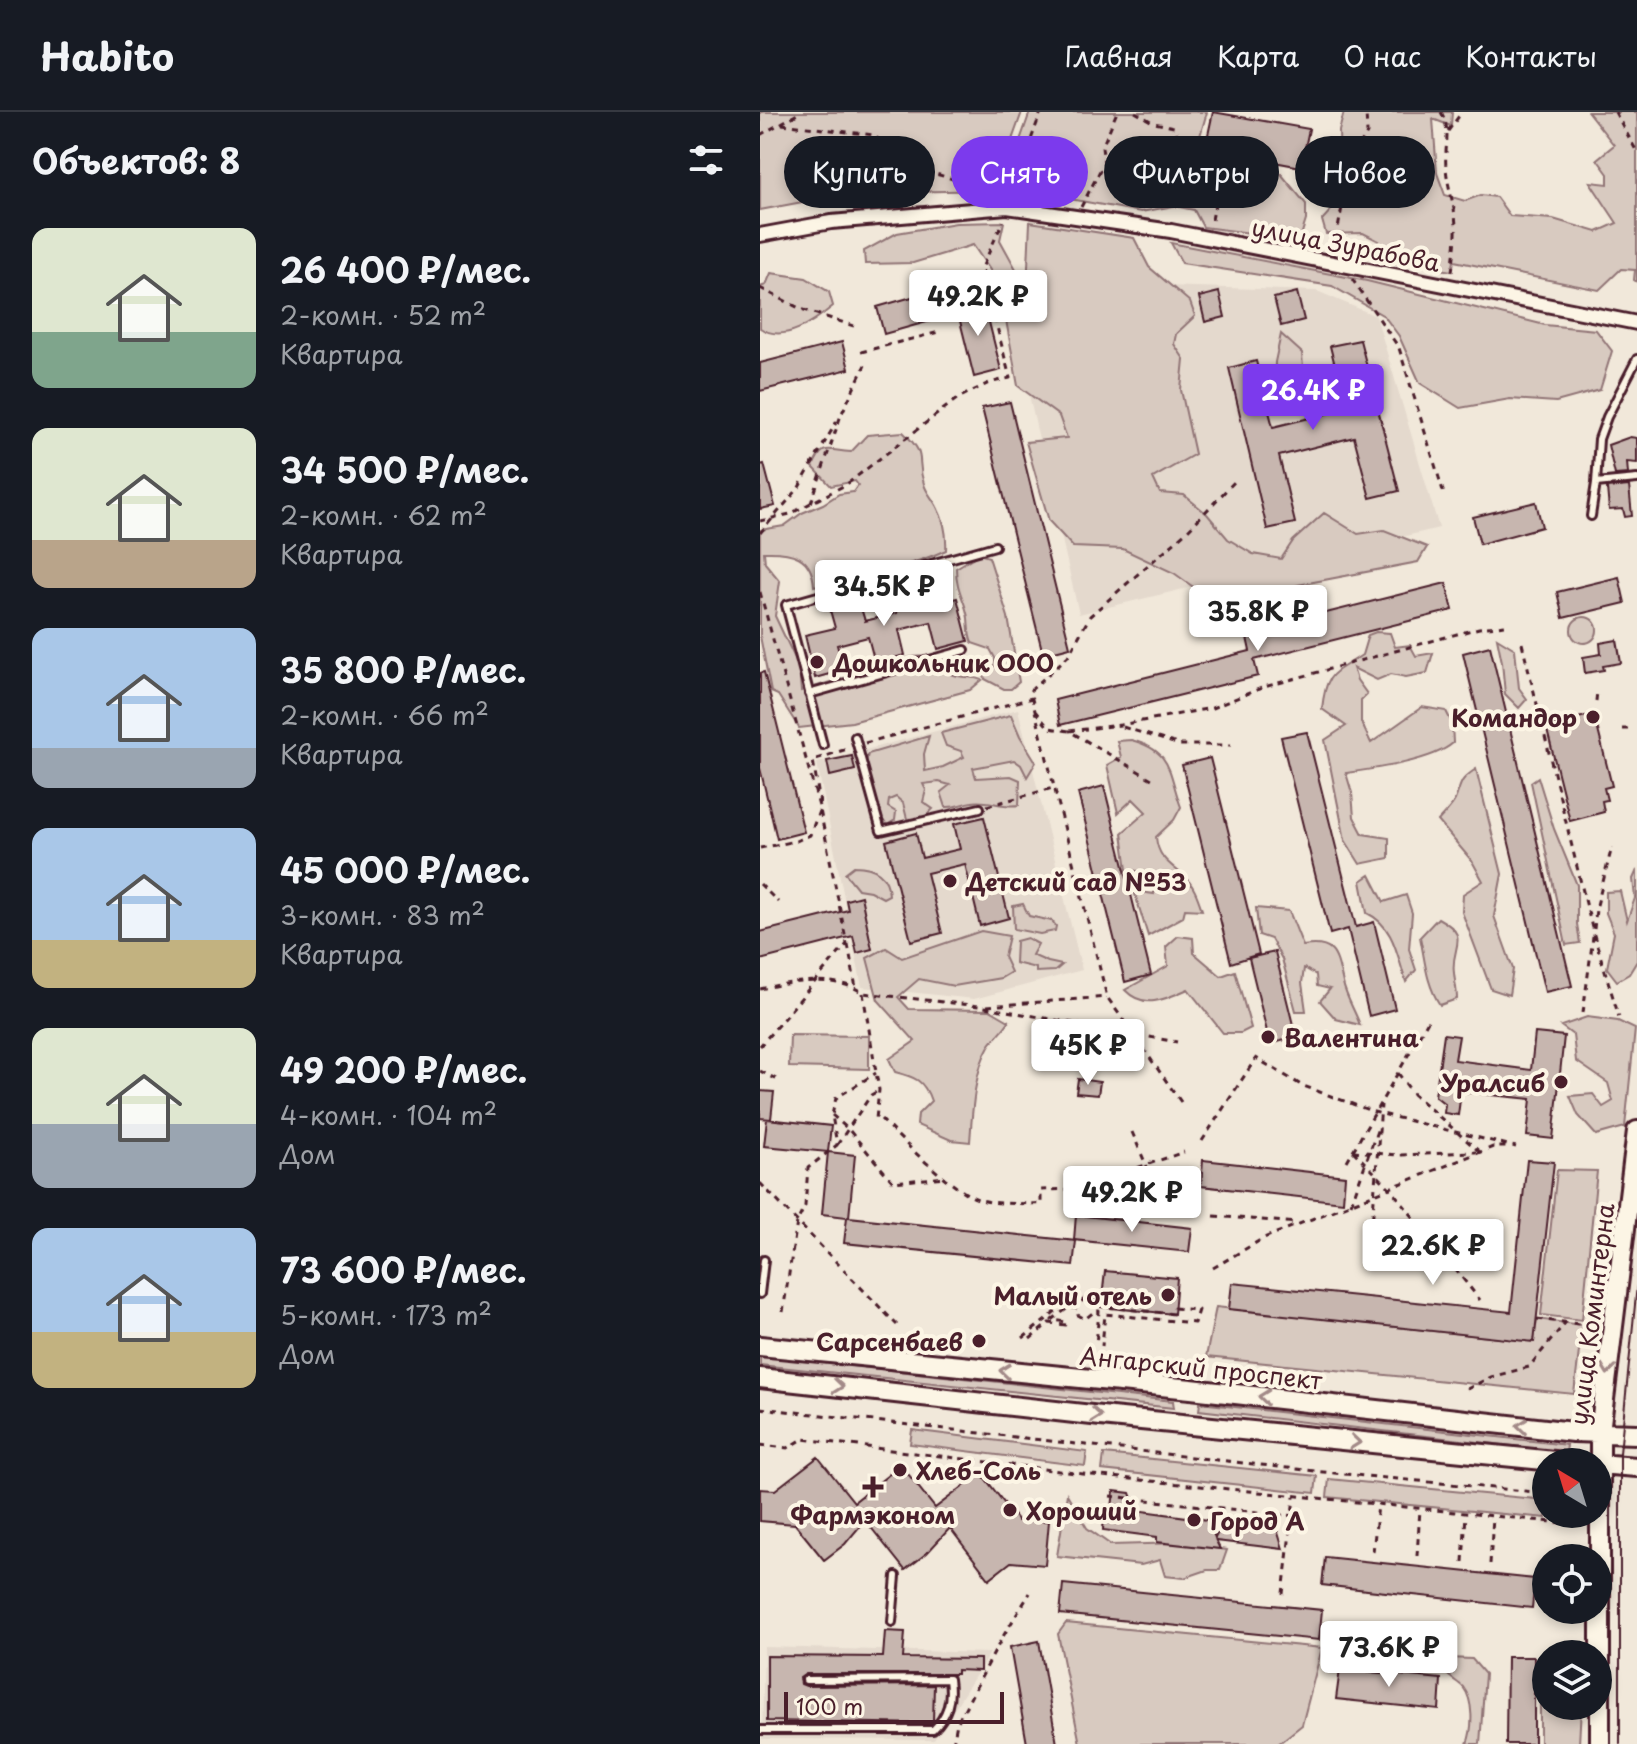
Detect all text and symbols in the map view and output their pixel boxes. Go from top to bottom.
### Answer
text: Habito [40,27,174,84]
text: Главная [1065,34,1173,77]
text: Карта [1217,34,1299,77]
text: О нас [1343,34,1421,77]
text: Контакты [1465,34,1597,77]
text: Объектов: 8 [32,134,241,186]
chip: Купить [784,136,935,208]
chip: Снять [951,136,1088,208]
chip: Фильтры [1104,136,1279,208]
chip: Новое [1295,136,1435,208]
icon: filters [684,138,728,182]
street label: улица Зурабова [1249,208,1443,280]
text: 26 400 ₽/мес. [280,243,531,295]
icon: home [96,260,192,356]
pin: 49.2K ₽ [904,270,1052,338]
text: 49.2K ₽ [927,276,1029,315]
text: 2-комн. · 52 m² [280,295,486,334]
text: Квартира [280,334,403,373]
pin: 26.4K ₽ [1239,364,1387,432]
text: 26.4K ₽ [1261,370,1365,409]
text: 34 500 ₽/мес. [280,443,529,495]
icon: home [96,460,192,556]
text: 2-комн. · 62 m² [280,495,487,534]
text: Квартира [280,534,403,573]
pin: 34.5K ₽ [810,560,958,628]
text: 34.5K ₽ [833,566,935,605]
pin: 35.8K ₽ [1184,585,1332,653]
text: 35.8K ₽ [1207,591,1309,630]
text: 35 800 ₽/мес. [280,643,526,695]
place label: Дошкольник ООО [832,644,1054,680]
marker: Дошкольник ООО [808,653,826,671]
icon: home [96,660,192,756]
text: 2-комн. · 66 m² [280,695,489,734]
place label: Командор [1451,699,1577,735]
marker: Командор [1584,708,1602,726]
text: Квартира [280,734,403,773]
text: 45 000 ₽/мес. [280,843,531,895]
icon: home [96,860,192,956]
place label: Детский сад №53 [965,863,1187,899]
marker: Детский сад №53 [941,872,959,890]
text: 3-комн. · 83 m² [280,895,485,934]
text: Квартира [280,934,403,973]
pin: 45K ₽ [1032,1019,1144,1087]
place label: Валентина [1284,1019,1419,1055]
text: 45K ₽ [1049,1025,1127,1064]
marker: Валентина [1259,1028,1277,1046]
text: 49 200 ₽/мес. [280,1043,528,1095]
icon: home [96,1060,192,1156]
place label: Уралсиб [1440,1064,1545,1100]
marker: Уралсиб [1552,1073,1570,1091]
text: 4-комн. · 104 m² [280,1095,497,1134]
text: Дом [280,1134,336,1173]
pin: 49.2K ₽ [1058,1166,1206,1234]
text: 49.2K ₽ [1081,1172,1183,1211]
street label: улица Коминтерна [1560,1201,1622,1427]
pin: 22.6K ₽ [1359,1219,1507,1287]
text: 22.6K ₽ [1381,1225,1485,1264]
text: 73 600 ₽/мес. [280,1243,527,1295]
icon: home [96,1260,192,1356]
place label: Малый отель [994,1277,1152,1313]
marker: Малый отель [1159,1286,1177,1304]
text: 5-комн. · 173 m² [280,1295,492,1334]
place label: Сарсенбаев [816,1323,963,1359]
marker: Сарсенбаев [970,1332,988,1350]
text: Дом [280,1334,336,1373]
street label: Ангарский проспект [1078,1336,1324,1398]
one-way arrow [998,1362,1011,1379]
one-way arrow [1600,1362,1617,1376]
one-way arrow [831,1378,844,1395]
one-way arrow [1257,1389,1270,1406]
one-way arrow [1090,1407,1103,1424]
one-way arrow [1515,1418,1529,1435]
one-way arrow [1349,1433,1362,1450]
north arrow [1532,1448,1612,1528]
map controls [1532,1448,1612,1720]
place label: Хлеб-Соль [916,1452,1041,1488]
marker: Хлеб-Соль [891,1461,909,1479]
marker: Фармэконом [864,1478,882,1496]
place label: Хороший [1026,1492,1137,1528]
place label: Фармэконом [791,1496,955,1532]
marker: Хороший [1001,1501,1019,1519]
place label: Город А [1210,1502,1305,1538]
marker: Город А [1185,1511,1203,1529]
button: locate [1532,1544,1612,1624]
pin: 73.6K ₽ [1315,1621,1463,1689]
text: 73.6K ₽ [1338,1627,1440,1666]
button: layers [1532,1640,1612,1720]
scale bar [784,1688,1004,1724]
text: 100 m [796,1689,863,1722]

